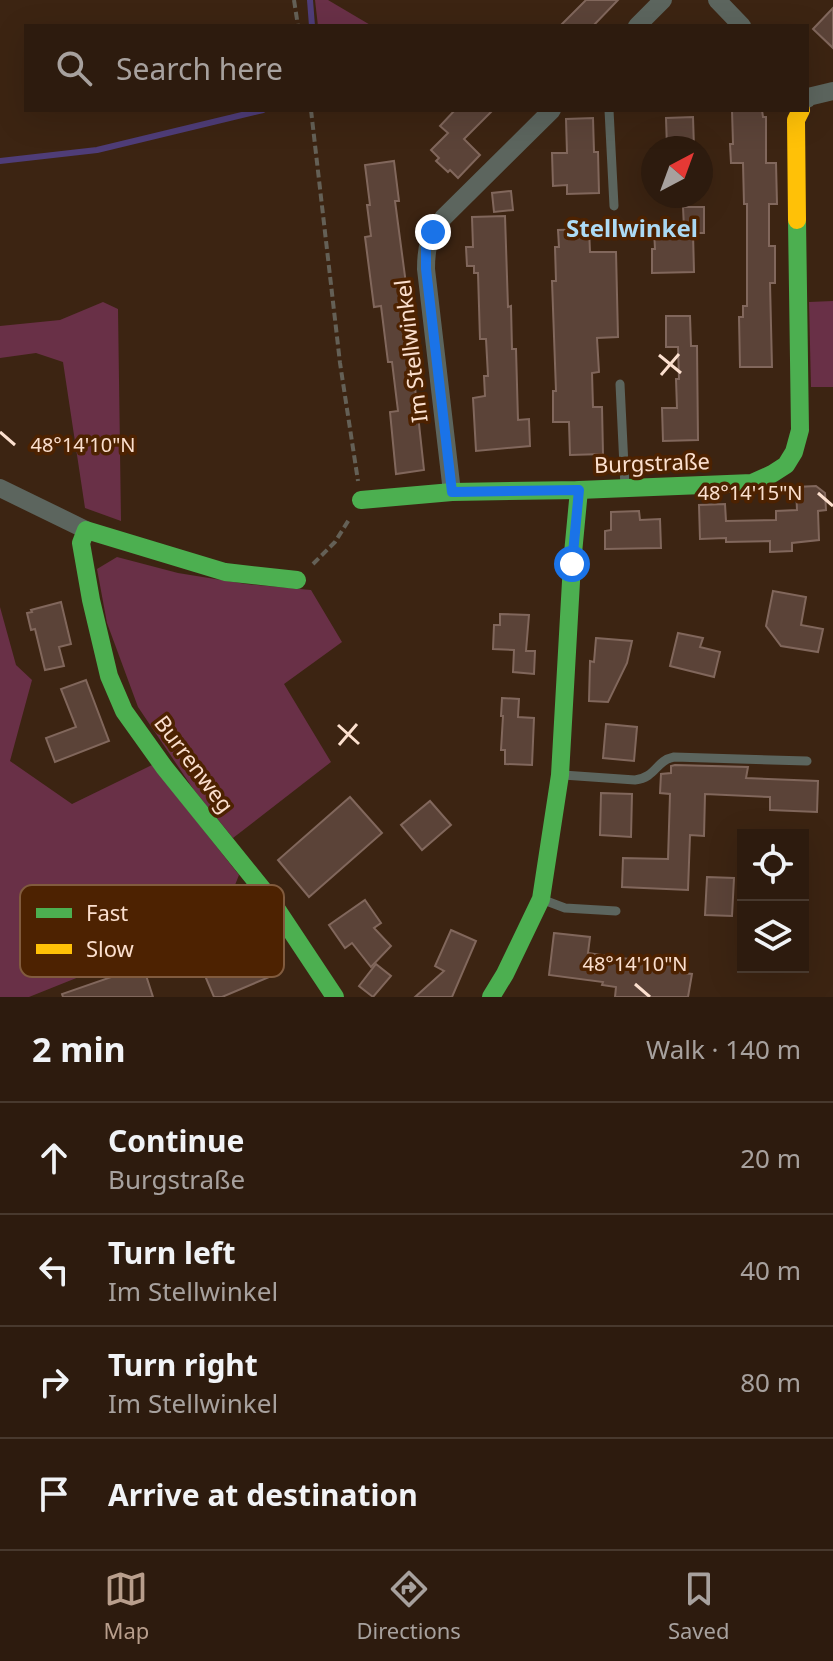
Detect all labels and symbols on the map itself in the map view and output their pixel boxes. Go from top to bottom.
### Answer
north arrow [641,136,713,208]
district label: Stellwinkel [566,211,698,244]
route end [415,214,451,250]
street label: Im Stellwinkel [386,278,434,424]
text: 48°14'10"N [30,431,136,458]
street label: Burgstraße [593,445,710,479]
text: 48°14'15"N [697,479,803,506]
route start [554,546,590,582]
street label: Burrenweg [148,708,241,818]
legend [20,885,284,977]
text: Fast [86,897,128,927]
text: Slow [86,933,135,963]
text: 48°14'10"N [582,950,688,977]

